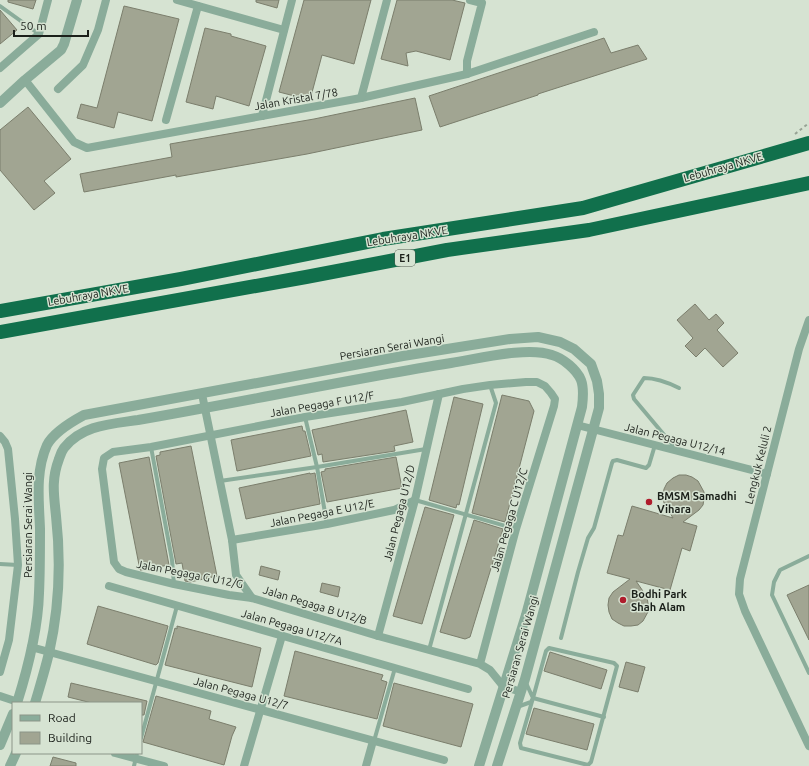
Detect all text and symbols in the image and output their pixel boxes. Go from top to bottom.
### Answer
scale bar [14,12,88,38]
text: 50 m [20,19,47,32]
street label: Jalan Kristal 7/78 [253,86,339,112]
street label: Lebuhraya NKVE [682,150,764,184]
street label: Lebuhraya NKVE [366,224,448,248]
road number: E1 [395,250,415,266]
street label: Lebuhraya NKVE [47,282,129,308]
street label: Persiaran Serai Wangi [339,332,445,362]
street label: Jalan Pegaga F U12/F [269,389,375,419]
street label: Jalan Pegaga U12/14 [623,421,727,457]
street label: Lengkuk Keluli 2 [742,425,774,505]
street label: Jalan Pegaga U12/D [381,463,417,563]
street label: Jalan Pegaga C U12/C [488,467,530,573]
street label: Persiaran Serai Wangi [22,472,34,578]
place label: BMSM Samadhi Vihara [657,490,737,515]
street label: Jalan Pegaga E U12/E [269,497,375,529]
marker: BMSM Samadhi Vihara [644,497,654,507]
street label: Jalan Pegaga G U12/G [136,558,244,590]
street label: Jalan Pegaga B U12/B [262,584,368,626]
place label: Bodhi Park Shah Alam [631,588,688,613]
street label: Persiaran Serai Wangi [500,594,540,700]
marker: Bodhi Park Shah Alam [618,595,628,605]
street label: Jalan Pegaga U12/7A [240,607,345,647]
street label: Jalan Pegaga U12/7 [192,675,290,711]
legend [12,702,142,754]
text: Road [48,711,76,724]
text: Building [48,731,92,744]

